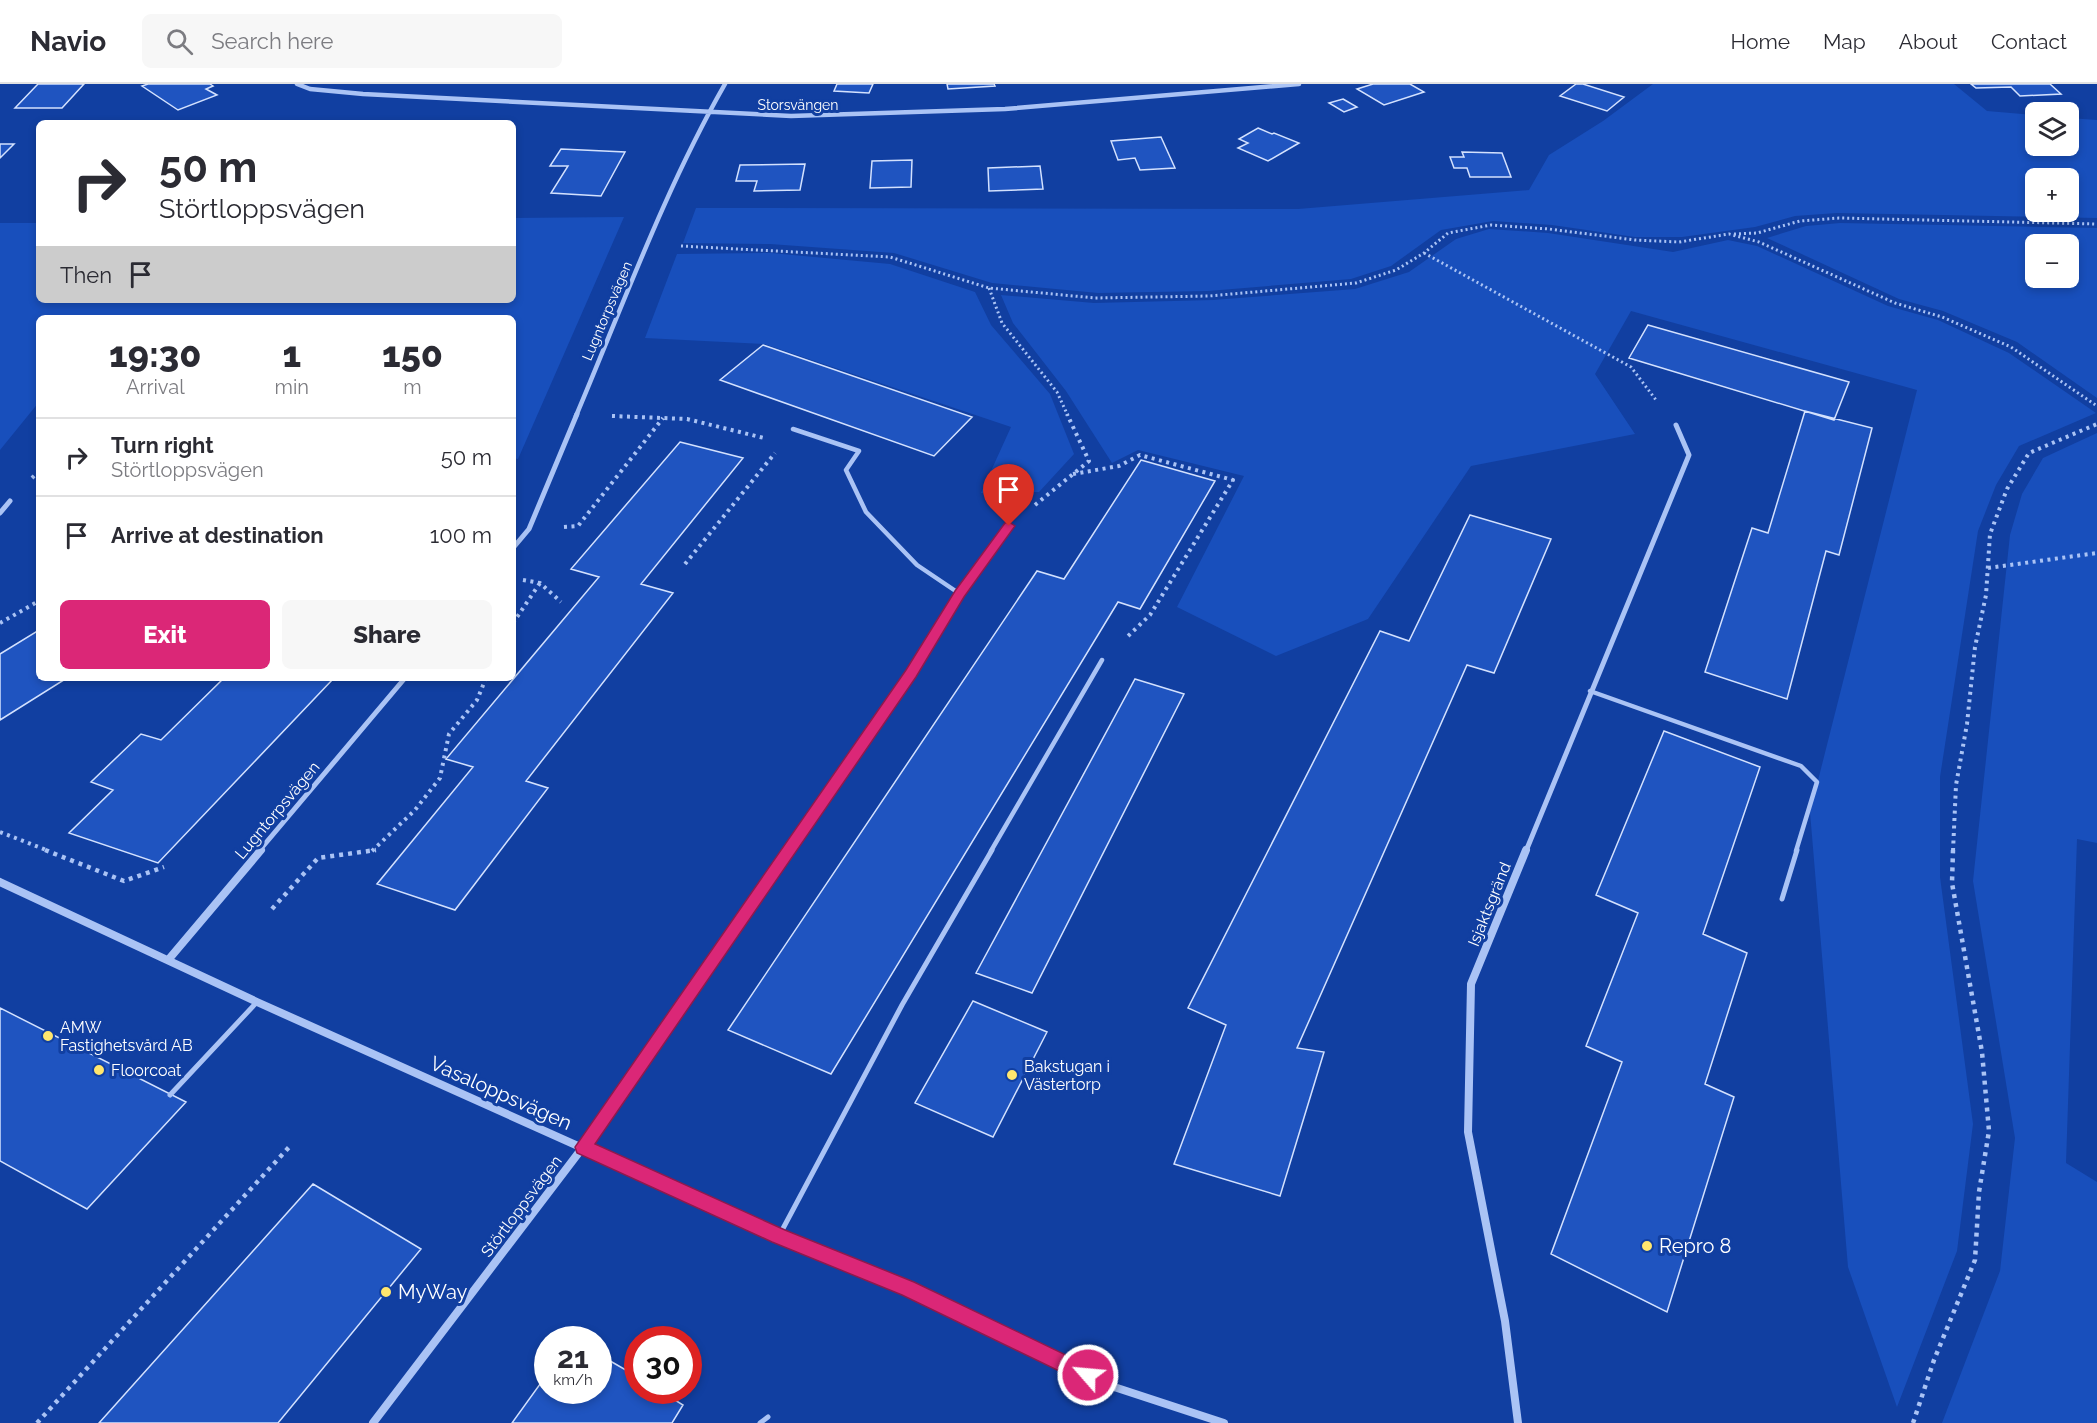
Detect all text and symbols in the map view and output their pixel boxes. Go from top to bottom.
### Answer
search box [142,14,562,68]
text: Navio [30,25,106,58]
icon: search [163,25,196,58]
text: Search here [211,28,333,54]
text: Home [1731,29,1790,54]
text: Map [1823,29,1866,54]
text: About [1899,29,1958,54]
text: Contact [1991,29,2067,54]
street label: Storsvängen [758,97,838,113]
map controls [2025,102,2079,288]
button: layers [2025,102,2079,156]
text: 50 m [159,143,257,192]
icon: right [60,144,138,222]
button: + [2025,168,2079,222]
text: Störtloppsvägen [159,193,365,224]
button: − [2025,234,2079,288]
icon: arrive [124,258,157,291]
street label: Lugntorpsvägen [579,259,635,363]
text: Then [60,262,112,288]
text: 19:30 [109,333,201,375]
text: 1 [282,333,301,375]
text: 150 [382,333,443,375]
text: Arrival [126,375,185,399]
text: min [275,375,309,399]
text: m [403,375,422,399]
text: Turn right [111,432,214,458]
icon: right [60,441,93,474]
text: 50 m [441,444,492,470]
text: Störtloppsvägen [111,458,264,482]
pin [983,464,1034,526]
icon: arrive [992,473,1025,506]
icon: arrive [60,519,93,552]
text: Arrive at destination [111,522,324,548]
text: 100 m [430,522,492,548]
button: Exit [60,600,270,669]
button: Share [282,600,492,669]
street label: Lugntorpsvägen [231,758,324,863]
street label: Isjaktsgränd [1464,859,1515,949]
place label: AMW Fastighetsvård AB [60,1018,193,1055]
marker: AMW Fastighetsvård AB [41,1029,55,1043]
street label: Vasaloppsvägen [426,1051,576,1135]
place label: Bakstugan i Västertorp [1024,1057,1110,1094]
place label: Floorcoat [111,1061,182,1080]
marker: Floorcoat [92,1063,106,1077]
marker: Bakstugan i Västertorp [1005,1068,1019,1082]
street label: Störtloppsvägen [477,1152,566,1261]
place label: Repro 8 [1659,1234,1731,1258]
marker: Repro 8 [1640,1239,1654,1253]
place label: MyWay [398,1280,468,1304]
marker: MyWay [379,1285,393,1299]
speed limit sign: 30 [624,1326,702,1404]
text: 21 [557,1340,589,1375]
position arrow [1056,1343,1120,1407]
text: km/h [553,1371,593,1389]

